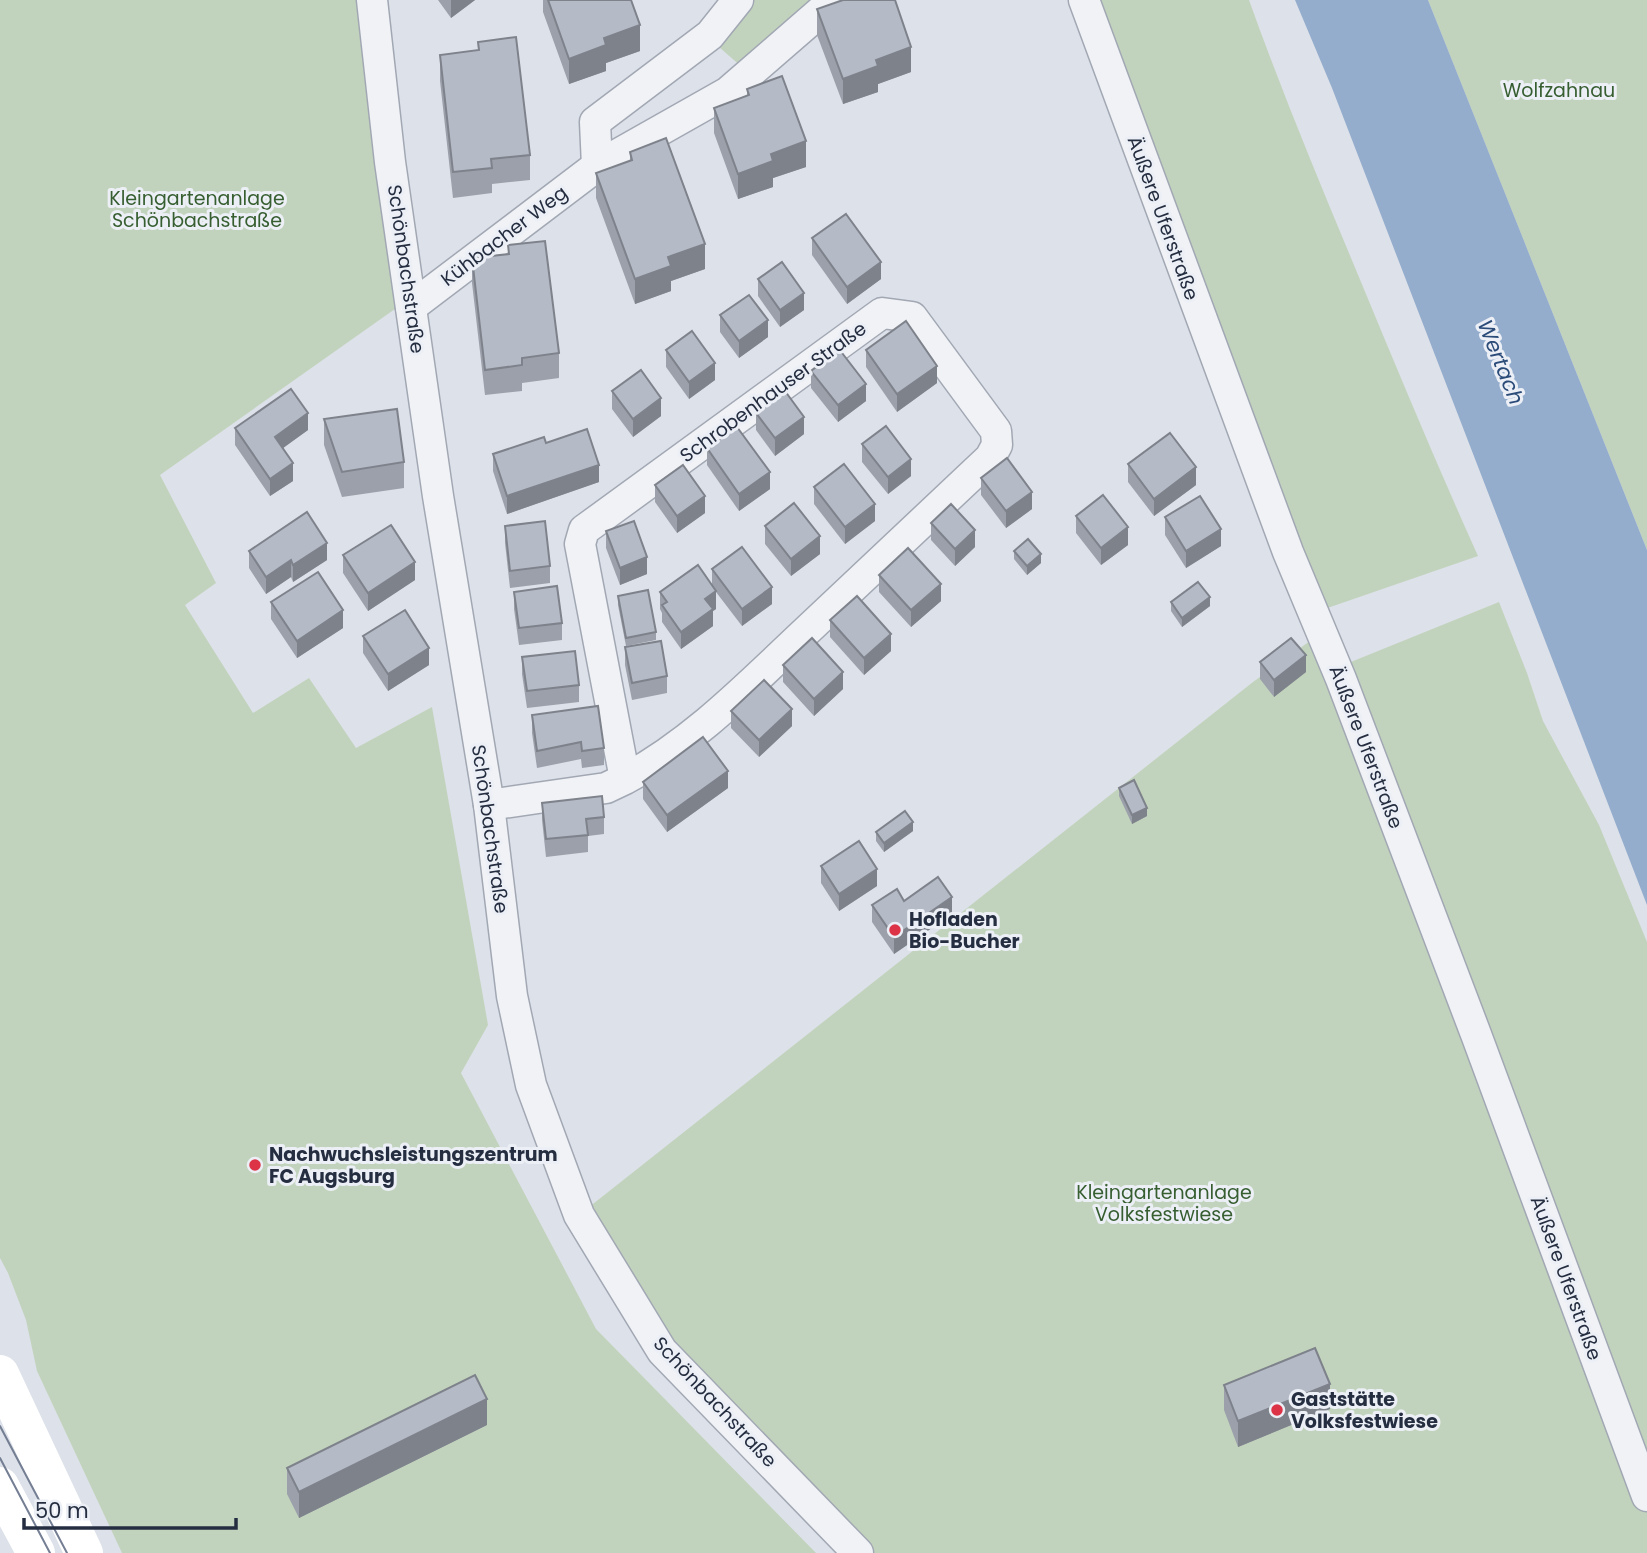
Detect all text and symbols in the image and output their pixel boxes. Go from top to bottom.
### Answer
park label: Wolfzahnau [1503,77,1615,104]
street label: Äußere Uferstraße [1121,132,1205,304]
street label: Kühbacher Weg [435,179,573,293]
street label: Schönbachstraße [381,183,431,355]
park label: Kleingartenanlage Schönbachstraße [109,185,285,234]
street label: Schrobenhauser Straße [674,315,872,469]
water label: Wertach [1471,315,1531,409]
street label: Äußere Uferstraße [1322,661,1410,833]
street label: Schönbachstraße [465,743,515,915]
place label: Hofladen Bio-Bucher [909,906,1020,955]
marker: Hofladen Bio-Bucher [887,922,903,938]
place label: Nachwuchsleistungszentrum FC Augsburg [269,1141,558,1190]
marker: Nachwuchsleistungszentrum FC Augsburg [247,1157,263,1173]
park label: Kleingartenanlage Volksfestwiese [1076,1179,1252,1228]
street label: Äußere Uferstraße [1524,1192,1608,1364]
street label: Schönbachstraße [647,1331,783,1473]
place label: Gaststätte Volksfestwiese [1291,1386,1438,1435]
marker: Gaststätte Volksfestwiese [1269,1402,1285,1418]
scale bar [24,1486,236,1530]
text: 50 m [35,1496,89,1525]

